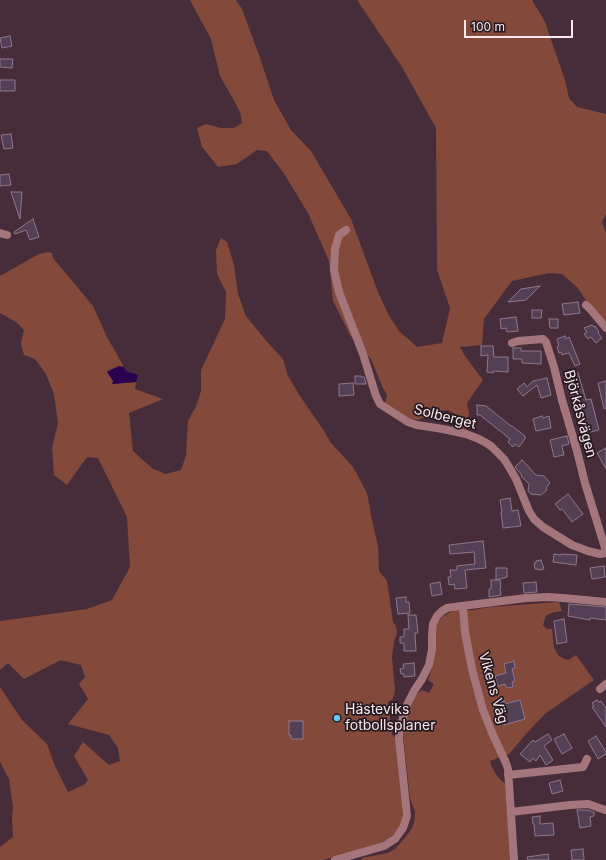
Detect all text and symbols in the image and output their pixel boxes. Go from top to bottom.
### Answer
scale bar [466,12,575,38]
text: 100 m [471,19,505,34]
street label: Björkåsvägen [560,368,600,460]
street label: Solberget [412,401,478,433]
street label: Vikens Väg [475,650,511,726]
place label: Hästeviks fotbollsplaner [345,702,435,734]
marker: Hästeviks fotbollsplaner [332,713,342,723]

